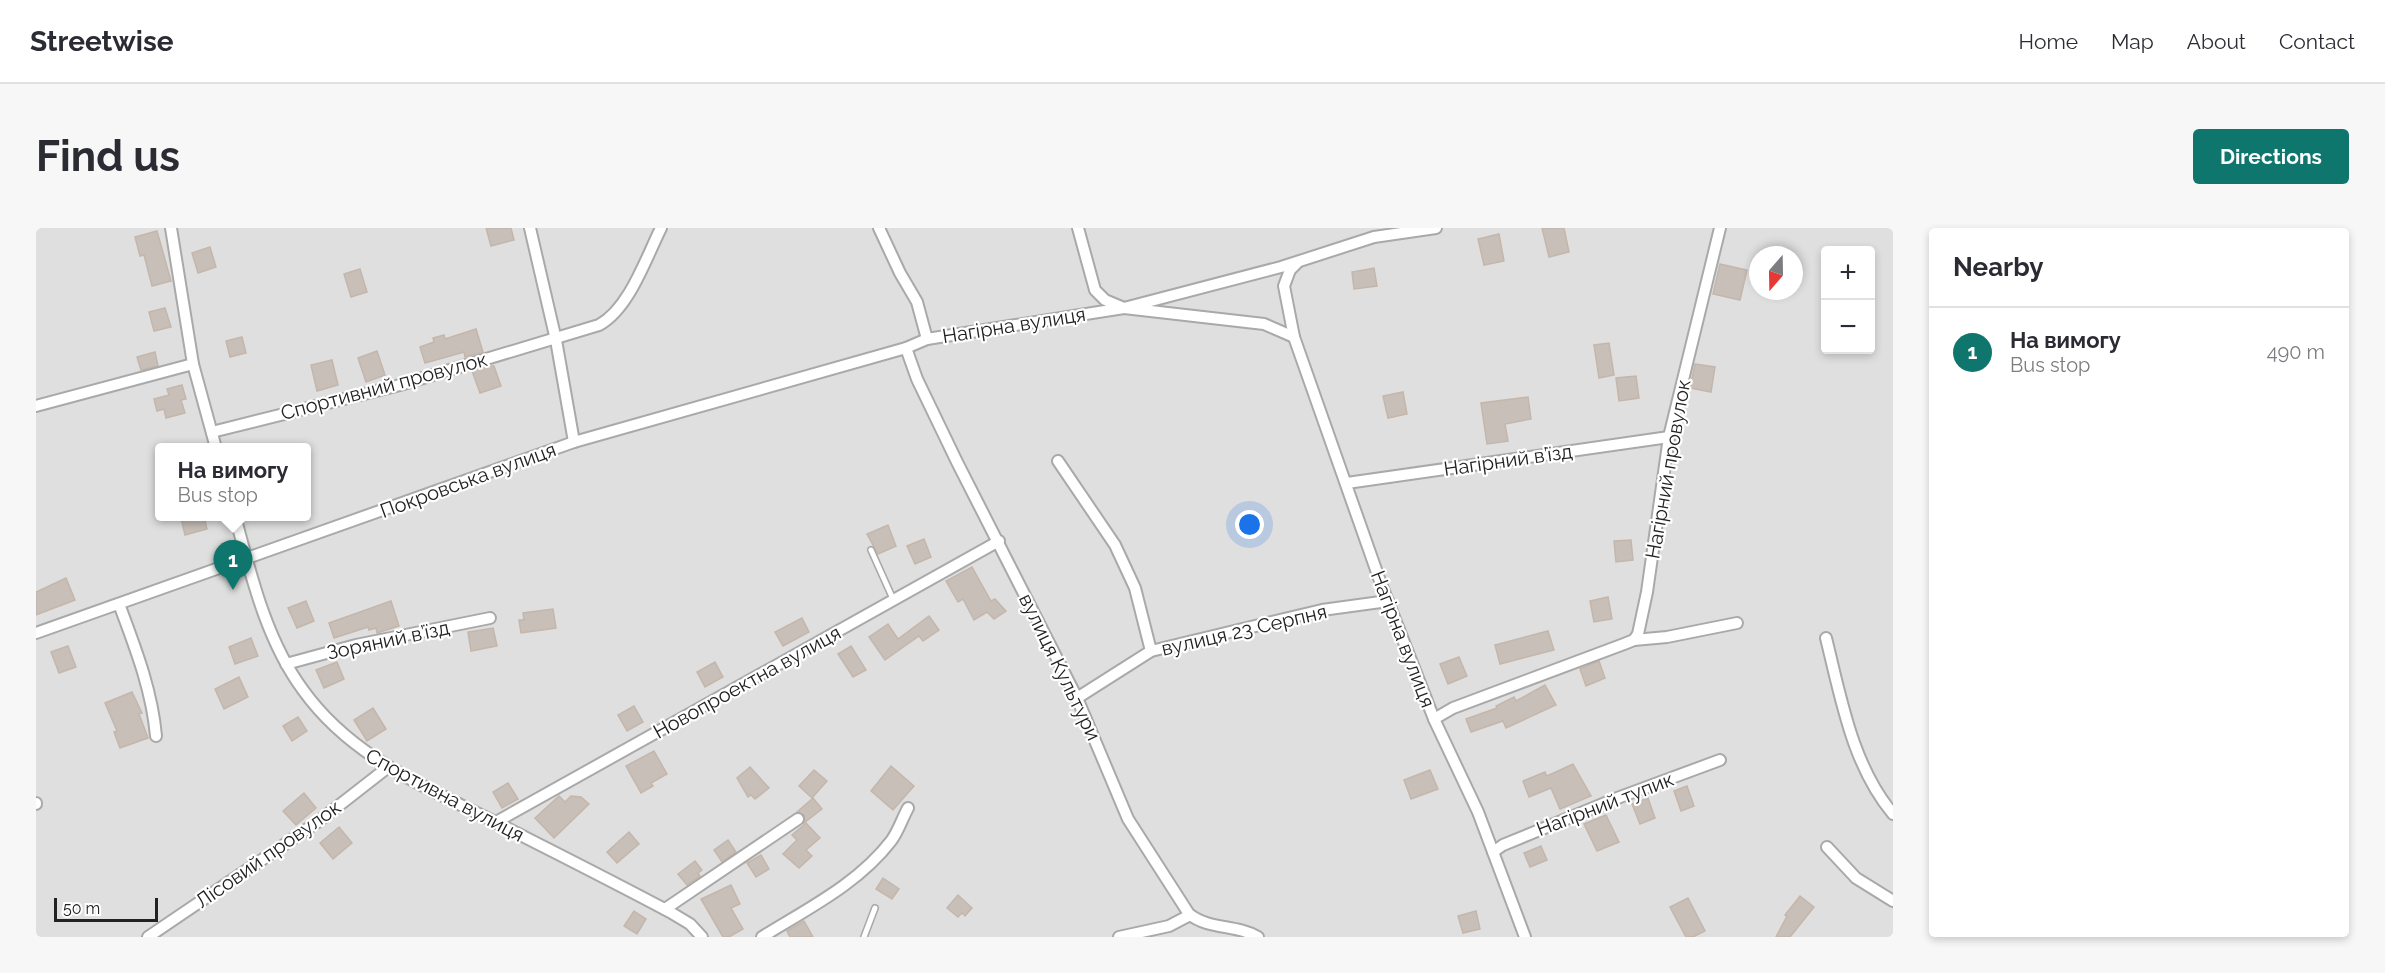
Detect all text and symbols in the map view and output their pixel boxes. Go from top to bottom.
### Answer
text: Streetwise [30,25,174,58]
text: Home [2019,29,2078,54]
text: Map [2111,29,2154,54]
text: About [2187,29,2246,54]
text: Contact [2279,29,2355,54]
button: Directions [2193,129,2349,184]
text: Find us [36,132,180,181]
north arrow [1749,246,1803,300]
map controls [1821,246,1875,354]
button: + [1821,246,1875,300]
text: Nearby [1953,252,2043,282]
button: − [1821,300,1875,354]
street label: Нагірна вулиця [941,302,1087,348]
text: На вимогу [2010,327,2121,353]
text: 1 [1968,340,1977,364]
text: 490 m [2267,340,2325,364]
street label: Спортивний провулок [278,347,490,425]
text: Bus stop [2010,353,2090,377]
street label: Нагірний провулок [1640,377,1696,561]
street label: Покровська вулиця [377,437,559,523]
street label: Нагірний в’їзд [1442,439,1574,481]
popup [155,443,311,521]
text: На вимогу [178,457,288,483]
text: Bus stop [178,483,258,507]
your location [1235,510,1264,539]
pin: 1 [214,540,252,590]
street label: Нагірна вулиця [1366,567,1440,711]
street label: вулиця Культури [1014,590,1106,744]
street label: вулиця 23 Серпня [1159,599,1329,661]
street label: Зоряний в’їзд [324,615,452,665]
street label: Новопроектна вулиця [649,620,845,744]
street label: Спортивна вулиця [362,743,528,847]
street label: Нагірний тупик [1533,767,1677,841]
street label: Лісовий провулок [191,795,345,913]
scale bar [54,895,158,922]
text: 50 m [63,899,100,918]

